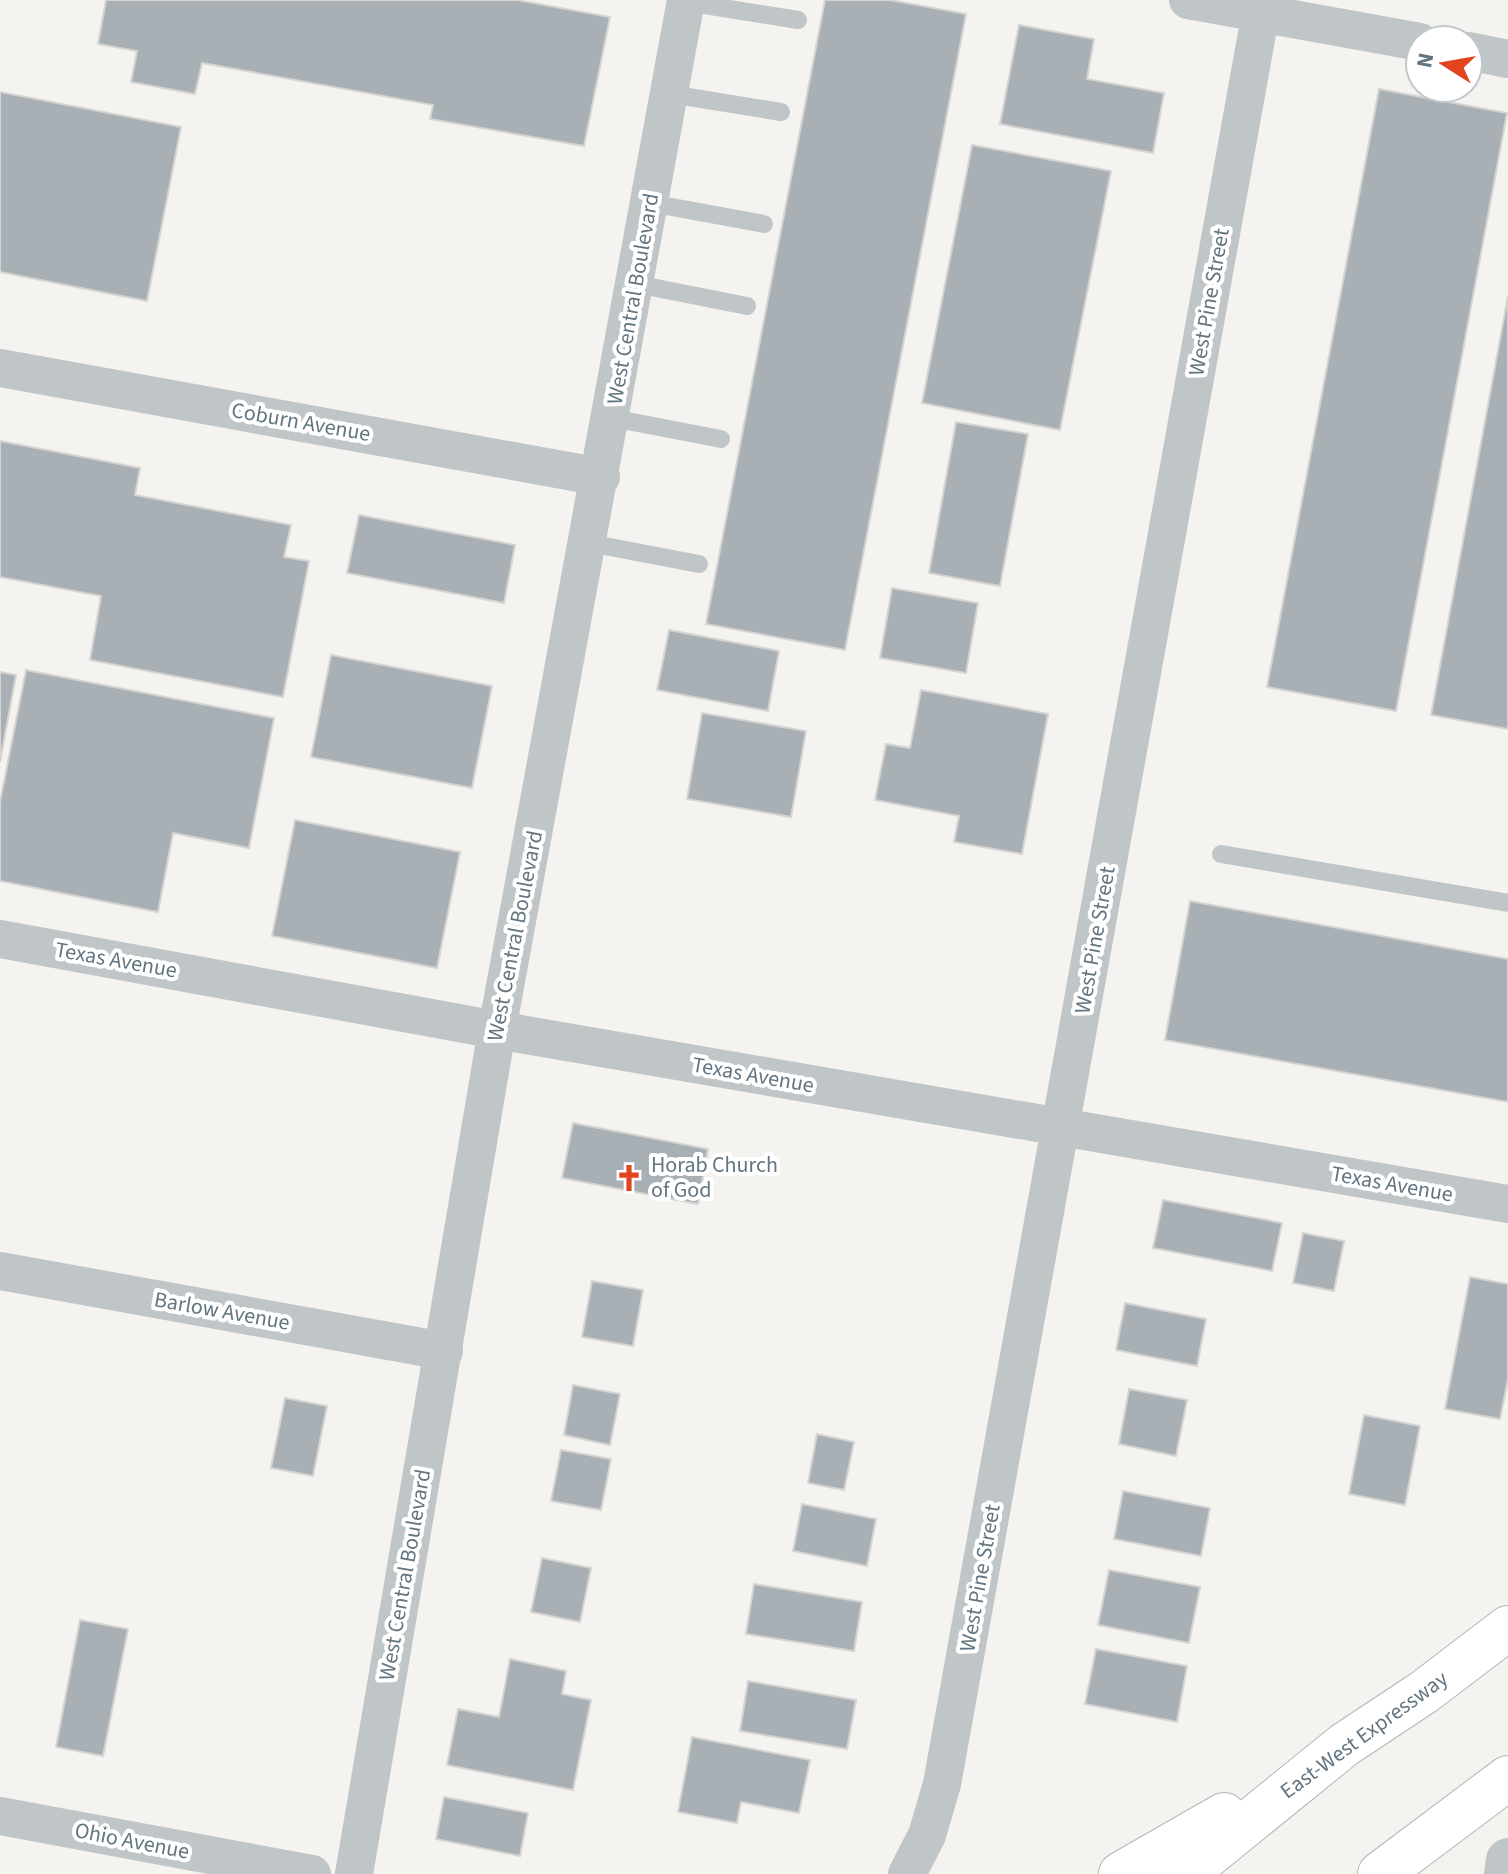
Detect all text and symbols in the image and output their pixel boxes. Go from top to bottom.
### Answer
north arrow [1404,24,1484,104]
text: N [1408,50,1442,71]
street label: West Central Boulevard [599,191,667,407]
street label: West Pine Street [1180,225,1238,378]
street label: Coburn Avenue [229,394,373,450]
street label: West Central Boulevard [479,828,551,1044]
street label: West Pine Street [1066,863,1124,1016]
street label: Texas Avenue [53,934,180,986]
street label: Texas Avenue [690,1049,817,1101]
place label: Horab Church of God [651,1149,778,1206]
street label: Texas Avenue [1329,1158,1456,1210]
church icon: Horab Church of God [614,1163,644,1193]
street label: Barlow Avenue [152,1283,292,1339]
street label: West Central Boulevard [371,1467,439,1683]
street label: West Pine Street [951,1501,1009,1654]
street label: East-West Expressway [1274,1663,1455,1807]
street label: Ohio Avenue [72,1814,192,1868]

